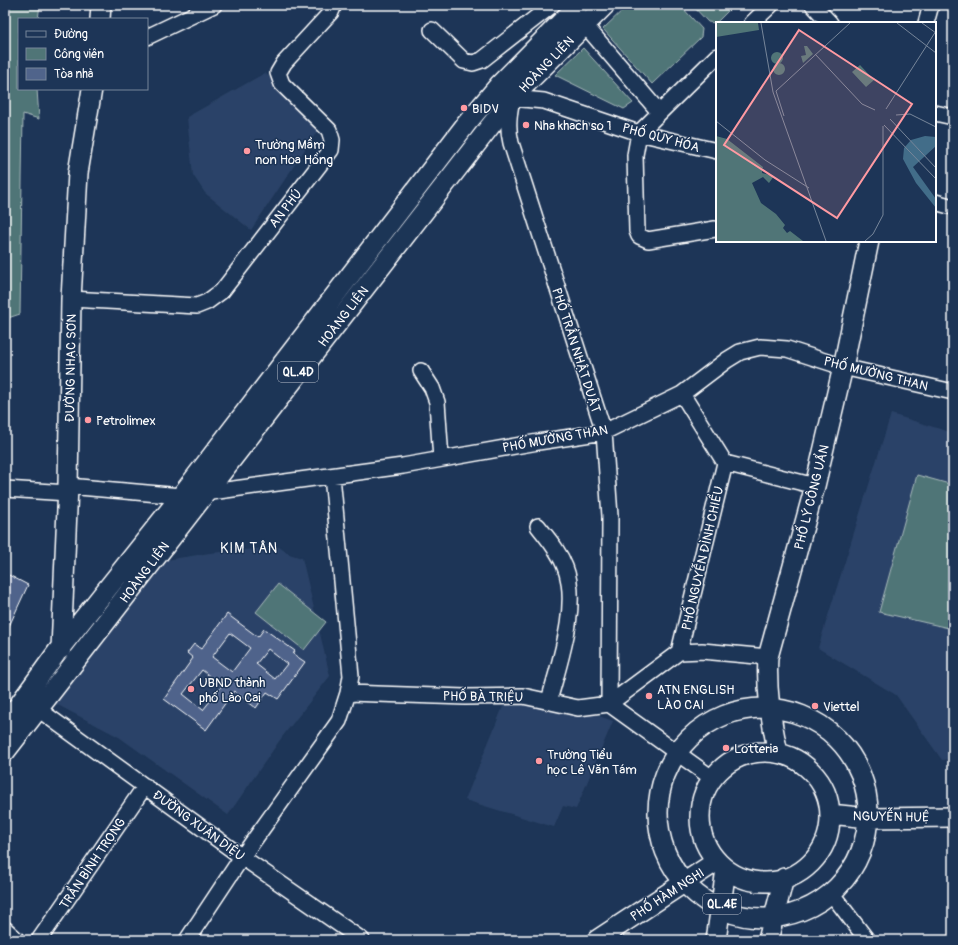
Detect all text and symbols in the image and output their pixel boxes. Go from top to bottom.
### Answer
legend [18,18,148,90]
inset map [716,22,936,242]
text: Đường [54,27,88,42]
street label: HOÀNG LIÊN [516,33,578,96]
text: Công viên [54,47,104,62]
text: Tòa nhà [54,67,94,82]
place label: BIDV [472,101,499,117]
marker: BIDV [459,103,469,113]
place label: Nha khach so 1 [534,118,612,134]
street label: PHỐ QUY HÓA [620,118,702,156]
marker: Nha khach so 1 [521,120,531,130]
place label: Trường Mầm non Hoa Hồng [255,136,333,168]
marker: Trường Mầm non Hoa Hồng [242,146,252,156]
street label: AN PHÚ [266,186,306,231]
street label: HOÀNG LIÊN [315,283,373,350]
street label: PHỐ TRẦN NHẬT DUẬT [548,285,606,415]
street label: ĐƯỜNG NHẠC SƠN [62,313,80,422]
street label: PHỐ MƯỜNG THAN [822,351,930,395]
road number: QL.4D [278,362,318,382]
place label: Petrolimex [96,413,156,429]
marker: Petrolimex [83,415,93,425]
street label: PHỐ MƯỜNG THAN [501,420,609,456]
street label: PHỐ LÝ CÔNG UẨN [789,442,833,551]
street label: PHỐ NGUYỄN ĐÌNH CHIỂU [677,484,727,632]
street label: HOÀNG LIÊN [117,539,173,606]
district label: KIM TÂN [220,540,278,557]
place label: UBND thành phố Lào Cai [199,675,265,706]
place label: ATN ENGLISH LÀO CAI [657,682,734,713]
marker: UBND thành phố Lào Cai [186,684,196,694]
street label: PHỐ BÀ TRIỆU [443,686,523,706]
marker: ATN ENGLISH LÀO CAI [644,691,654,701]
place label: Viettel [823,699,860,715]
marker: Viettel [810,701,820,711]
place label: Lotteria [734,741,778,757]
marker: Lotteria [721,743,731,753]
place label: Trường Tiểu học Lê Văn Tám [547,747,637,778]
marker: Trường Tiểu học Lê Văn Tám [534,756,544,766]
street label: ĐƯỜNG XUÂN DIỆU [149,787,248,865]
street label: NGUYỄN HUỆ [853,806,929,826]
street label: TRẦN BÌNH TRỌNG [55,814,129,912]
street label: PHỐ HÀM NGHI [626,863,708,925]
road number: QL.4E [703,894,741,914]

